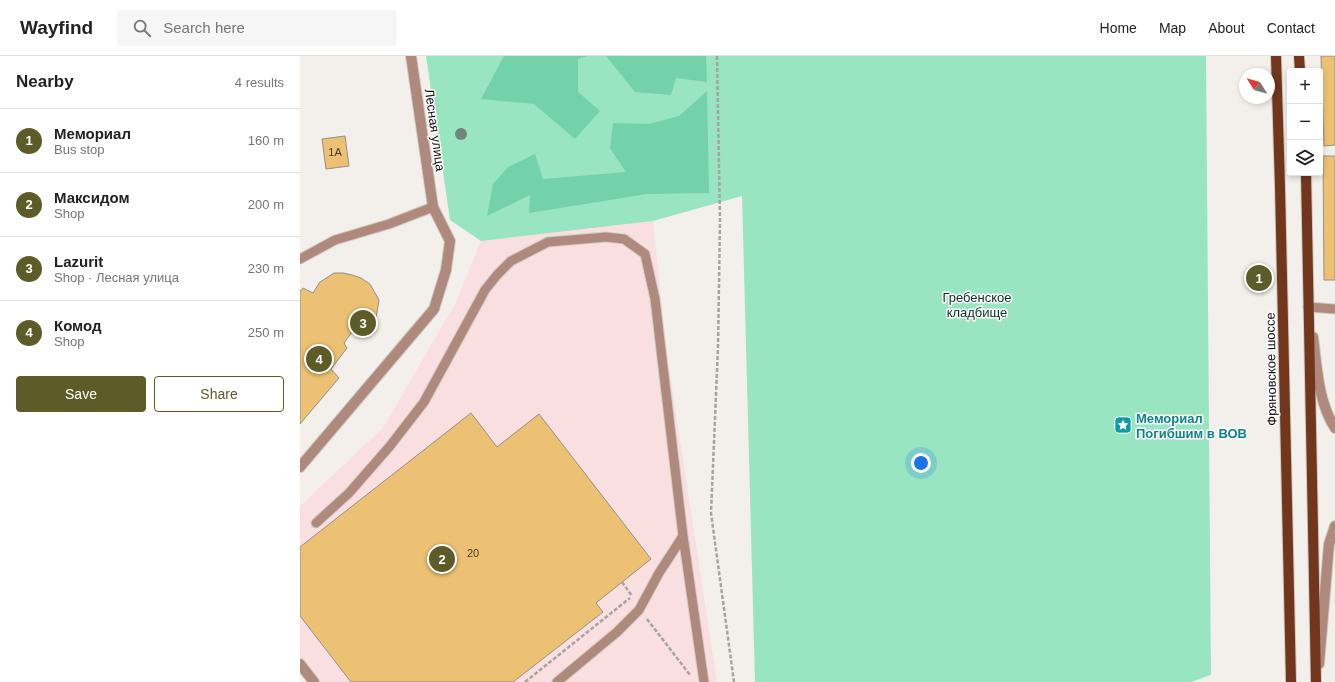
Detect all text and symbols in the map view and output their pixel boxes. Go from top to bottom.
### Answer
search box [117,10,397,46]
text: Wayfind [20,17,93,38]
icon: search [131,17,153,39]
text: Search here [163,19,245,36]
text: Home [1100,20,1137,36]
text: Map [1159,20,1186,36]
text: About [1208,20,1245,36]
text: Contact [1267,20,1315,36]
north arrow [1239,68,1275,104]
map controls [1287,68,1323,176]
button: + [1287,68,1323,104]
text: Nearby [16,72,74,91]
text: 4 results [235,75,284,90]
street label: Лесная улица [422,88,448,173]
button: − [1287,104,1323,140]
text: Мемориал [54,125,131,142]
text: 1 [25,133,33,148]
text: 160 m [248,133,284,148]
button: layers [1287,140,1323,176]
text: Bus stop [54,142,105,157]
house number: 1А [328,146,342,158]
text: Максидом [54,189,129,206]
text: 2 [25,197,33,212]
text: 200 m [248,197,284,212]
text: Shop [54,206,84,221]
text: Lazurit [54,253,103,270]
text: 3 [25,261,33,276]
text: 230 m [248,261,284,276]
pin: 1 [1246,263,1272,293]
text: Shop · Лесная улица [54,270,179,285]
park label: Гребенское кладбище [942,290,1012,320]
pin: 3 [350,308,376,338]
street label: Фряновское шоссе [1263,312,1279,426]
text: Комод [54,317,102,334]
text: 4 [25,325,33,340]
text: 250 m [248,325,284,340]
text: Shop [54,334,84,349]
pin: 4 [306,344,332,374]
button: Save [16,376,146,412]
button: Share [154,376,284,412]
place label: Мемориал Погибшим в ВОВ [1136,411,1247,441]
place icon: Мемориал Погибшим в ВОВ [1113,415,1133,435]
your location [911,453,931,473]
pin: 2 [429,544,455,574]
house number: 20 [467,547,479,559]

